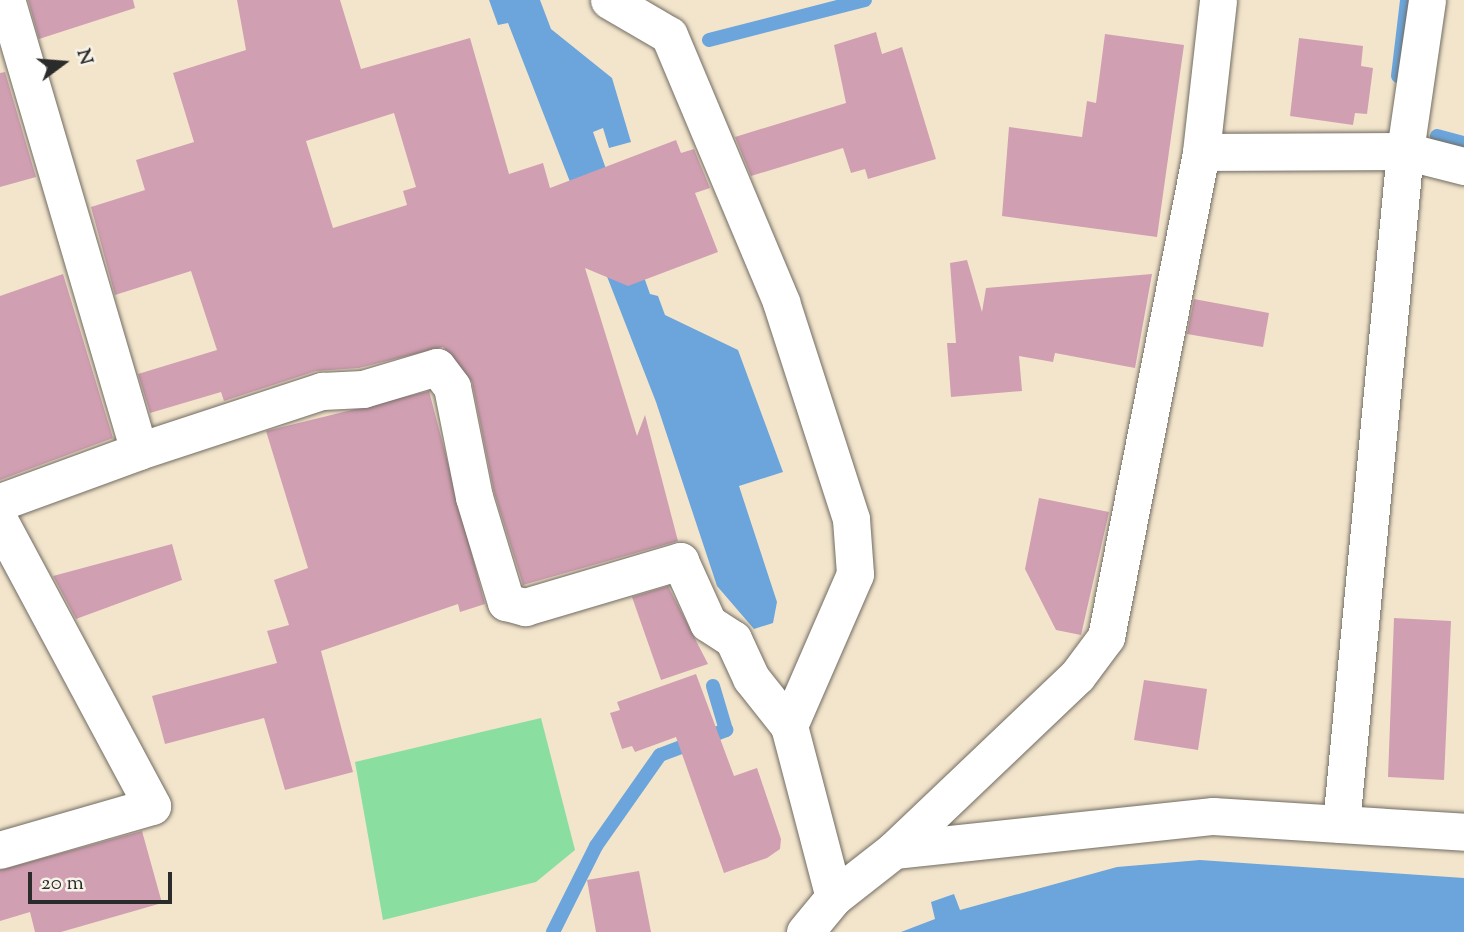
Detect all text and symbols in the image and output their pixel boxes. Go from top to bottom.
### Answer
north arrow [28,28,98,98]
text: N [69,46,99,68]
scale bar [32,858,175,902]
text: 20 m [41,869,84,899]

